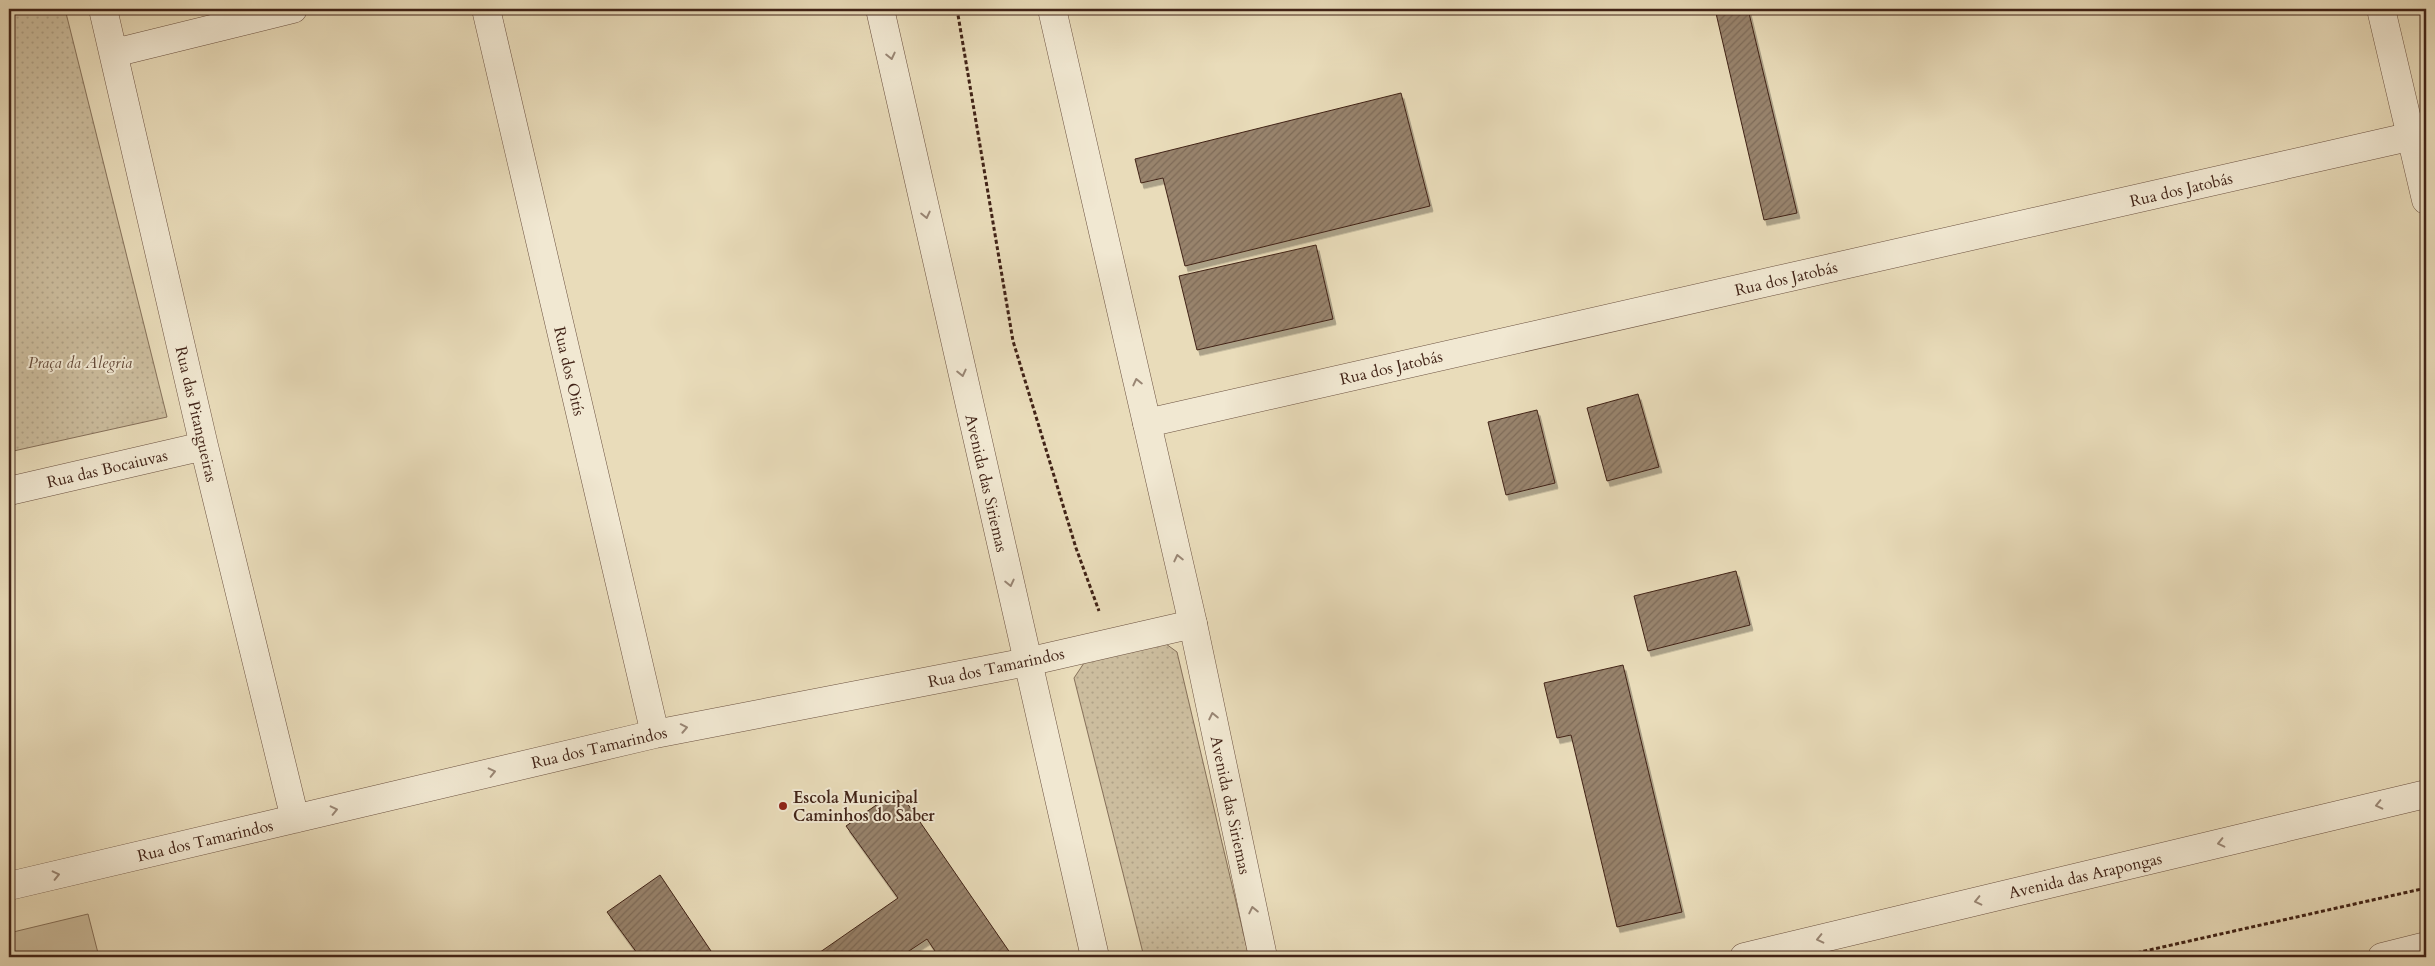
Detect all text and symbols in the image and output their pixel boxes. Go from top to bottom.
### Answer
one-way arrow [885,52,896,61]
street label: Rua dos Jatobás [2128,167,2235,212]
one-way arrow [920,210,931,219]
street label: Rua dos Jatobás [1733,256,1840,301]
street label: Rua dos Oitís [548,324,590,418]
street label: Rua das Pitangueiras [170,344,222,484]
street label: Rua dos Jatobás [1338,345,1445,390]
park label: Praça da Alegria [28,352,132,374]
one-way arrow [956,369,967,378]
one-way arrow [1132,378,1143,387]
street label: Avenida das Siriemas [959,412,1013,554]
street label: Rua das Bocaiuvas [45,444,170,494]
one-way arrow [1173,553,1184,562]
one-way arrow [1004,579,1014,588]
street label: Rua dos Tamarindos [926,643,1066,693]
one-way arrow [1208,712,1218,721]
street label: Rua dos Tamarindos [529,722,669,774]
one-way arrow [680,723,689,734]
street label: Avenida das Siriemas [1205,734,1255,876]
one-way arrow [487,767,496,778]
place label: Escola Municipal Caminhos do Saber [793,787,935,827]
one-way arrow [2374,799,2383,810]
marker: Escola Municipal Caminhos do Saber [777,800,789,812]
one-way arrow [329,805,338,816]
street label: Rua dos Tamarindos [135,815,275,867]
one-way arrow [2216,837,2225,848]
street label: Avenida das Arapongas [2006,848,2164,904]
one-way arrow [52,870,61,881]
one-way arrow [1973,895,1982,906]
one-way arrow [1248,905,1259,914]
one-way arrow [1815,933,1824,944]

